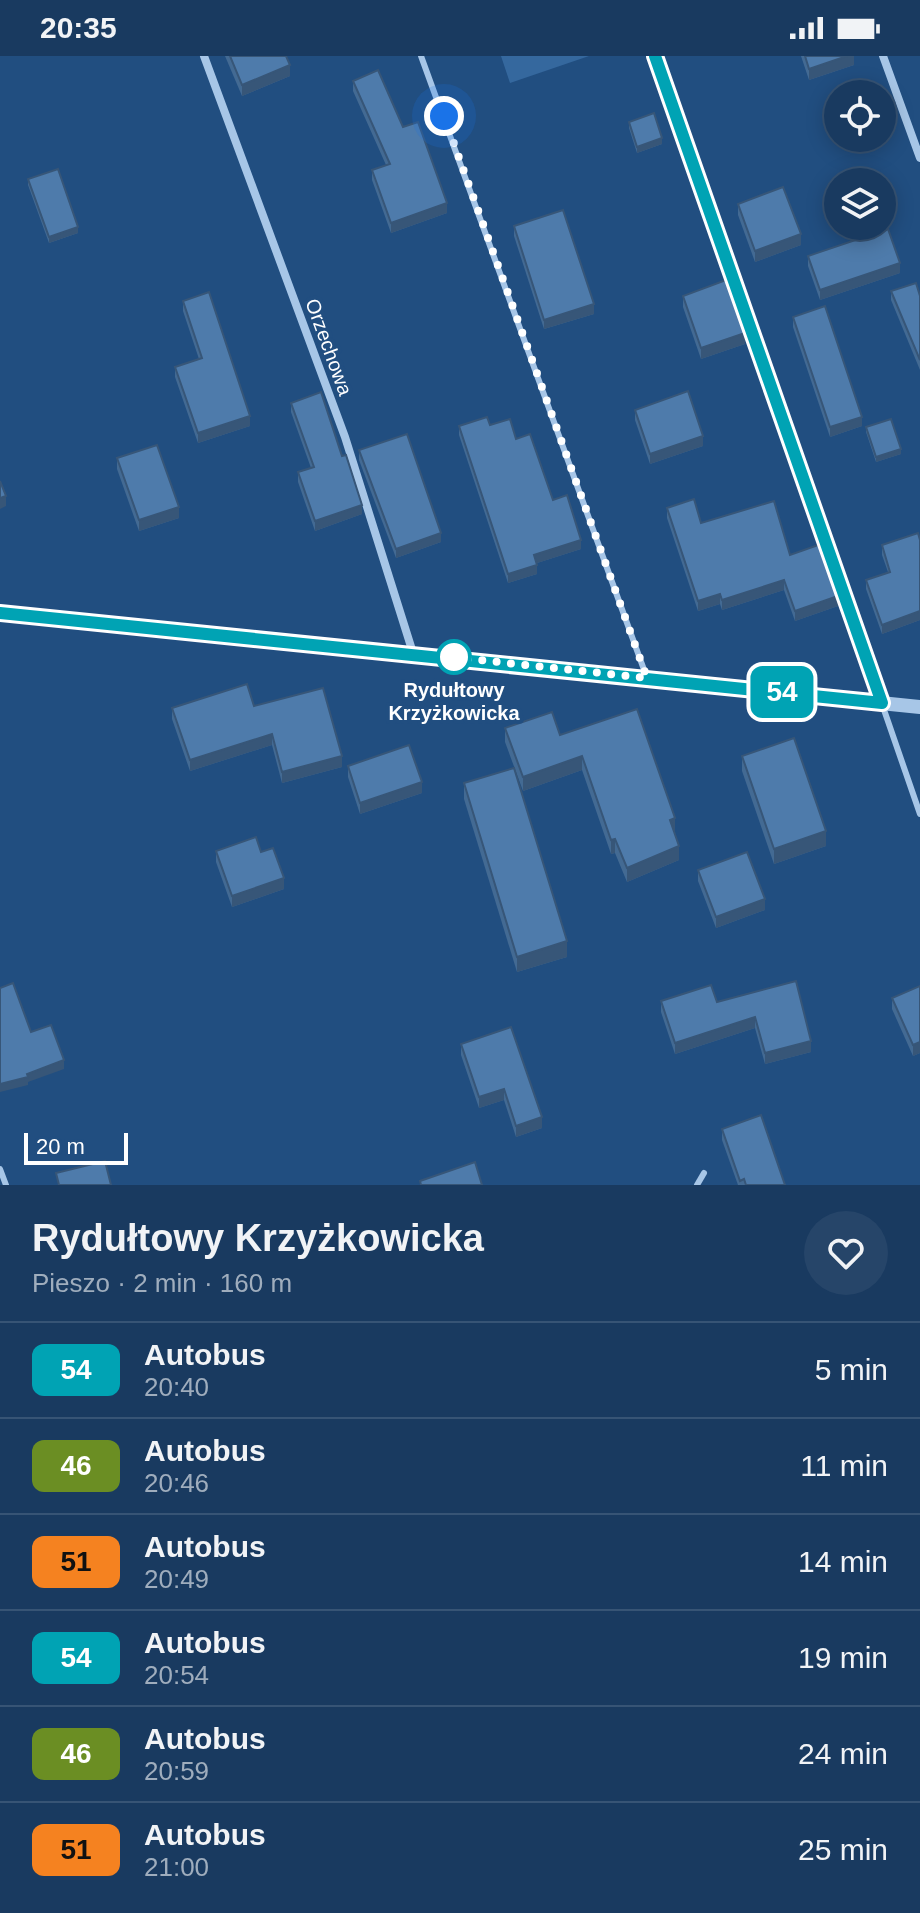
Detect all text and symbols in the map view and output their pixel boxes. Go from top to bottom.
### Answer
text: 20:35 [40,11,117,44]
map controls [824,80,896,240]
button: locate [824,80,896,152]
your location [424,96,464,136]
button: layers [824,168,896,240]
street label: Orzechowa [301,296,357,399]
marker: Rydułtowy Krzyżkowicka [437,640,471,674]
line badge: 54 [746,666,818,718]
text: 54 [766,676,798,707]
place label: Rydułtowy Krzyżkowicka [388,679,520,724]
scale bar [24,1129,128,1165]
text: 20 m [36,1134,85,1159]
button: heart [804,1211,888,1295]
text: Rydułtowy Krzyżkowicka [32,1217,484,1259]
text: Pieszo · 2 min · 160 m [32,1268,292,1298]
text: Autobus [144,1338,266,1371]
text: 5 min [815,1353,888,1386]
text: 54 [60,1354,92,1385]
text: 20:40 [144,1372,209,1402]
text: Autobus [144,1434,266,1467]
text: 11 min [800,1449,888,1482]
text: 46 [60,1450,92,1481]
text: 20:46 [144,1468,209,1498]
text: Autobus [144,1530,266,1563]
text: 14 min [798,1545,888,1578]
text: 51 [60,1546,92,1577]
text: 20:49 [144,1564,209,1594]
text: Autobus [144,1626,266,1659]
text: 19 min [798,1641,888,1674]
text: 54 [60,1642,92,1673]
text: 20:54 [144,1660,209,1690]
text: Autobus [144,1722,266,1755]
text: 24 min [798,1737,888,1770]
text: 46 [60,1738,92,1769]
text: 20:59 [144,1756,209,1786]
text: Autobus [144,1818,266,1851]
text: 25 min [798,1833,888,1866]
text: 51 [60,1834,92,1865]
text: 21:00 [144,1852,209,1882]

